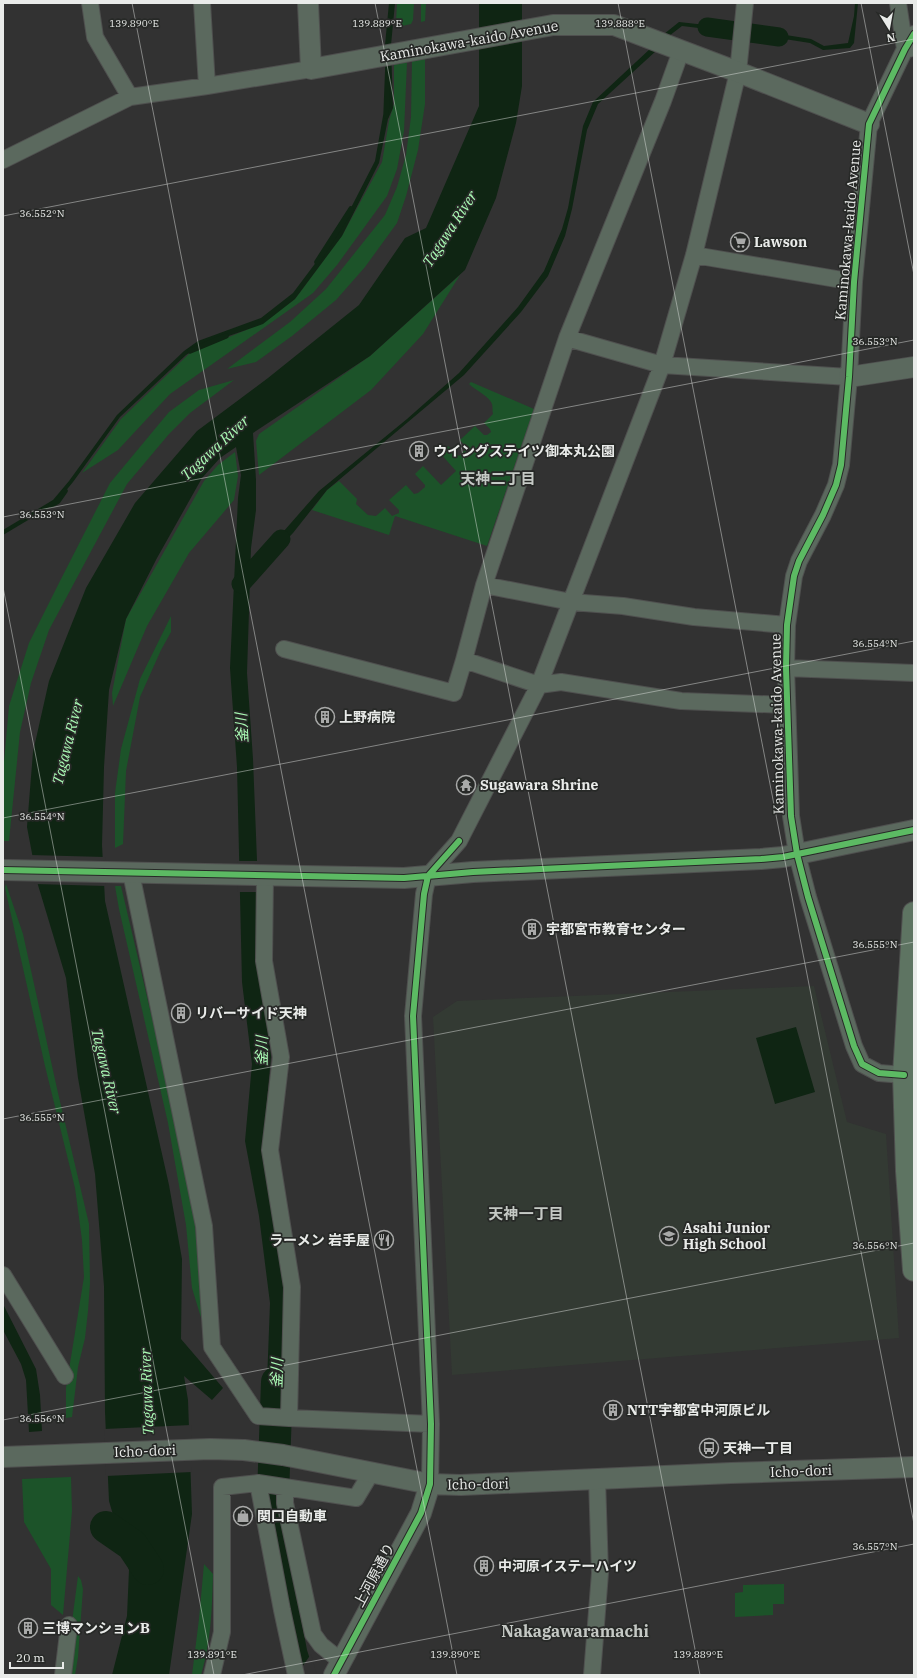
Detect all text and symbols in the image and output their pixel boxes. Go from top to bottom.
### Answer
north arrow [869,8,909,48]
street label: Kaminokawa-kaido Avenue [378,16,560,66]
text: 139.890°E [109,17,159,30]
text: 139.889°E [352,17,402,30]
text: 139.888°E [595,17,645,30]
text: N [885,30,897,46]
street label: Kaminokawa-kaido Avenue [831,139,865,321]
water label: Tagawa River [418,187,482,270]
text: 36.552°N [19,207,65,220]
supermarket icon: Lawson [729,231,751,253]
place label: Lawson [754,233,807,251]
text: 36.553°N [852,335,898,348]
water label: Tagawa River [176,411,253,484]
building icon: ウイングステイツ御本丸公園 [408,440,430,462]
place label: ウイングステイツ御本丸公園 [433,442,615,460]
district label: 天神二丁目 [460,469,536,488]
text: 36.553°N [19,508,65,521]
street label: Kaminokawa-kaido Avenue [766,634,788,814]
text: 36.554°N [852,637,898,650]
water label: Tagawa River [48,697,87,786]
building icon: 上野病院 [314,706,336,728]
place label: 上野病院 [339,708,395,726]
water label: 釜川 [231,711,252,744]
temple icon: Sugawara Shrine [455,774,477,796]
place label: Sugawara Shrine [480,776,599,794]
text: 36.554°N [19,810,65,823]
building icon: 宇都宮市教育センター [521,918,543,940]
place label: 宇都宮市教育センター [546,920,686,938]
text: 36.555°N [852,938,898,951]
building icon: リバーサイド天神 [170,1002,192,1024]
place label: リバーサイド天神 [195,1004,307,1022]
water label: Tagawa River [87,1026,126,1116]
water label: 釜川 [252,1034,271,1066]
text: 36.555°N [19,1111,65,1124]
district label: 天神一丁目 [488,1204,564,1223]
place label: Asahi Junior High School [683,1219,770,1253]
school or university icon: Asahi Junior High School [658,1225,680,1247]
restaurant icon: ラーメン 岩手屋 [373,1229,395,1251]
place label: ラーメン 岩手屋 [269,1231,370,1249]
text: 36.556°N [852,1239,898,1252]
water label: Tagawa River [135,1348,158,1436]
water label: 釜川 [266,1356,287,1388]
building icon: NTT宇都宮中河原ビル [602,1399,624,1421]
place label: NTT宇都宮中河原ビル [627,1401,770,1419]
text: 36.556°N [19,1412,65,1425]
bus stop icon: 天神一丁目 [698,1437,720,1459]
place label: 天神一丁目 [723,1439,793,1457]
street label: Icho-dori [114,1441,176,1461]
street label: Icho-dori [770,1461,832,1481]
street label: Icho-dori [447,1474,509,1494]
shop icon: 関口自動車 [232,1505,254,1527]
place label: 関口自動車 [257,1507,327,1525]
street label: 上河原通り [350,1540,398,1610]
text: 36.557°N [852,1540,898,1553]
building icon: 中河原イステーハイツ [473,1555,495,1577]
place label: 中河原イステーハイツ [498,1557,637,1575]
building icon: 三博マンションB [17,1617,39,1639]
place label: 三博マンションB [42,1619,150,1637]
district label: Nakagawaramachi [501,1621,649,1641]
scale bar [10,1644,63,1670]
text: 139.891°E [187,1648,237,1661]
text: 139.890°E [430,1648,480,1661]
text: 139.889°E [673,1648,723,1661]
text: 20 m [16,1650,45,1665]

